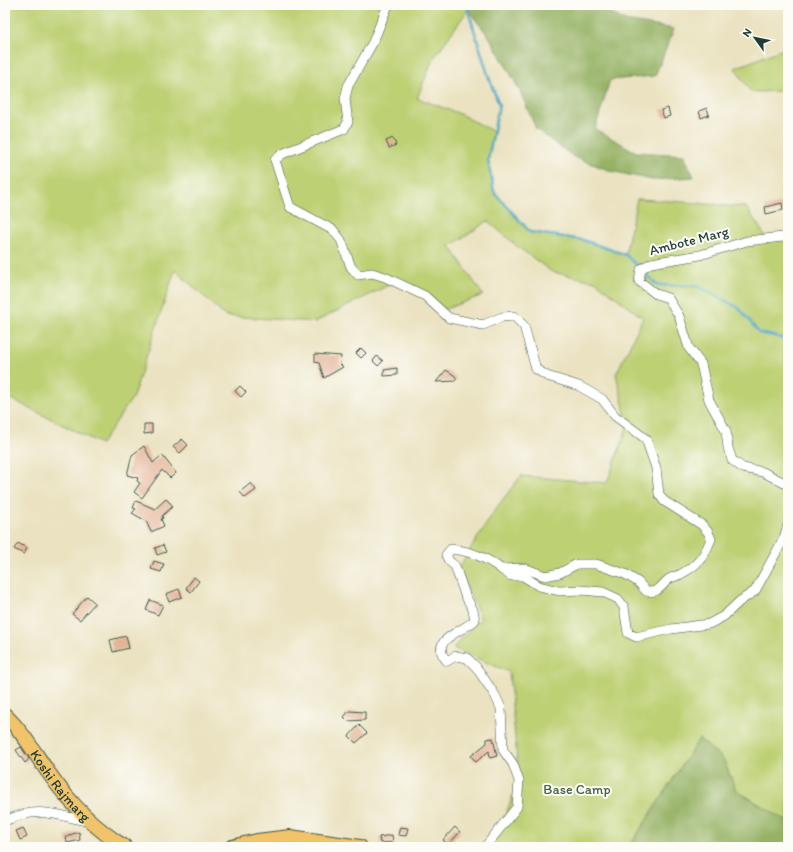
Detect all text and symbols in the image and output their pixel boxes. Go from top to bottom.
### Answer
north arrow [735,18,775,58]
text: N [740,26,755,39]
street label: Ambote Marg [648,223,731,259]
street label: Koshi Rajmarg [27,746,95,826]
park label: Base Camp [543,781,611,798]

